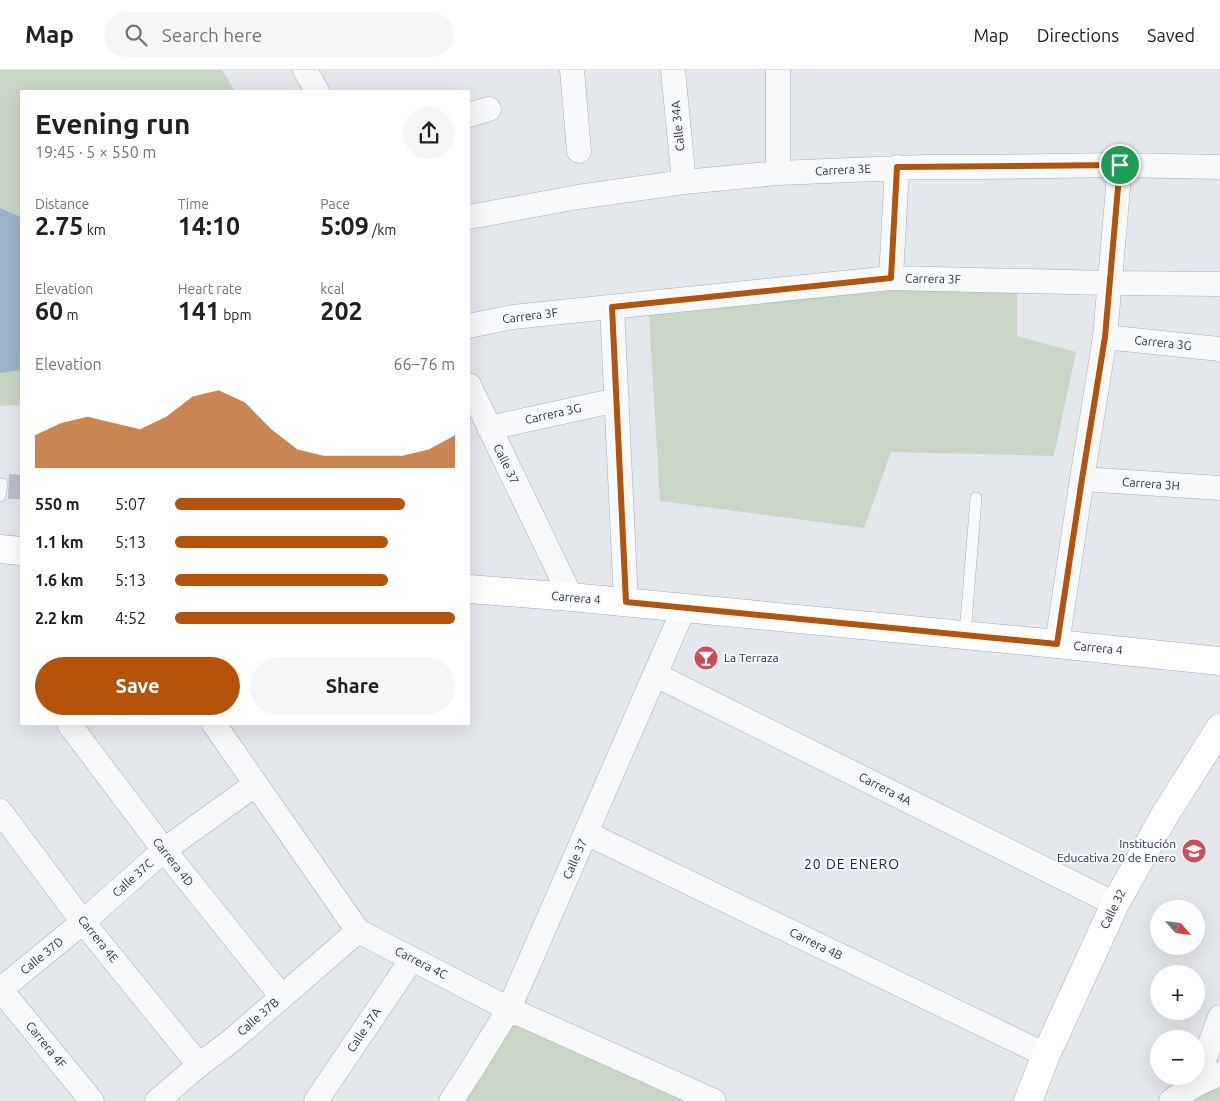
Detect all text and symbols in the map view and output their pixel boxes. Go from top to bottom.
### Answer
search box [104,12,454,57]
text: Map [25,21,74,48]
icon: search [122,21,150,49]
text: Search here [162,24,262,46]
text: Map [973,25,1009,45]
text: Directions [1037,25,1119,45]
text: Saved [1147,25,1195,45]
street label: Calle 34A [668,100,687,152]
button: share [403,107,455,159]
text: Evening run [35,108,190,139]
text: 19:45 · 5 × 550 m [35,143,156,161]
pin [1099,144,1141,186]
icon: arrive [1106,151,1134,179]
street label: Carrera 3E [815,162,872,177]
text: Distance [35,196,89,212]
text: Time [178,196,209,212]
text: Pace [320,196,350,212]
text: 2.75 [35,212,83,240]
text: 14:10 [178,212,240,240]
text: 5:09 [320,212,369,240]
text: km [83,222,106,238]
text: /km [369,222,396,238]
street label: Carrera 3F [905,272,961,285]
text: Elevation [35,281,93,297]
text: Heart rate [178,281,242,297]
text: kcal [320,281,345,297]
text: 60 [35,297,63,325]
text: 141 [178,297,220,325]
text: 202 [320,297,363,325]
street label: Carrera 3F [501,306,558,325]
text: m [63,307,79,323]
text: bpm [220,307,252,323]
street label: Carrera 3G [1134,333,1192,352]
text: Elevation [35,355,102,373]
text: 66–76 m [393,355,455,373]
street label: Carrera 3G [523,401,582,426]
street label: Calle 37 [491,442,522,486]
street label: Carrera 3H [1122,475,1180,492]
text: 550 m [35,495,80,513]
text: 5:07 [115,495,146,513]
text: 1.1 km [35,533,84,551]
text: 5:13 [115,533,146,551]
text: 1.6 km [35,571,84,589]
text: 5:13 [115,571,146,589]
street label: Carrera 4 [551,589,601,606]
text: 2.2 km [35,609,84,627]
text: 4:52 [115,609,146,627]
street label: Carrera 4 [1073,638,1124,657]
bar icon: La Terraza [693,645,719,671]
place label: La Terraza [724,651,779,664]
button: Save [35,657,240,715]
button: Share [250,657,455,715]
street label: Carrera 4A [857,770,914,807]
street label: Carrera 4D [150,835,196,889]
street label: Calle 37 [560,837,589,881]
place label: Institución Educativa 20 de Enero [1057,837,1176,864]
school or university icon: Institución Educativa 20 de Enero [1181,838,1207,864]
street label: Calle 37C [110,856,156,899]
district label: 20 DE ENERO [804,856,900,872]
street label: Calle 32 [1097,887,1128,931]
north arrow [1150,900,1205,955]
map controls [1150,900,1205,1085]
street label: Carrera 4E [76,913,121,965]
street label: Carrera 4B [788,925,845,962]
street label: Calle 37D [18,934,66,977]
street label: Carrera 4C [393,944,450,982]
button: + [1150,965,1205,1020]
street label: Calle 37B [234,995,281,1038]
street label: Calle 37A [344,1005,383,1054]
street label: Carrera 4F [24,1019,69,1070]
button: − [1150,1030,1205,1085]

